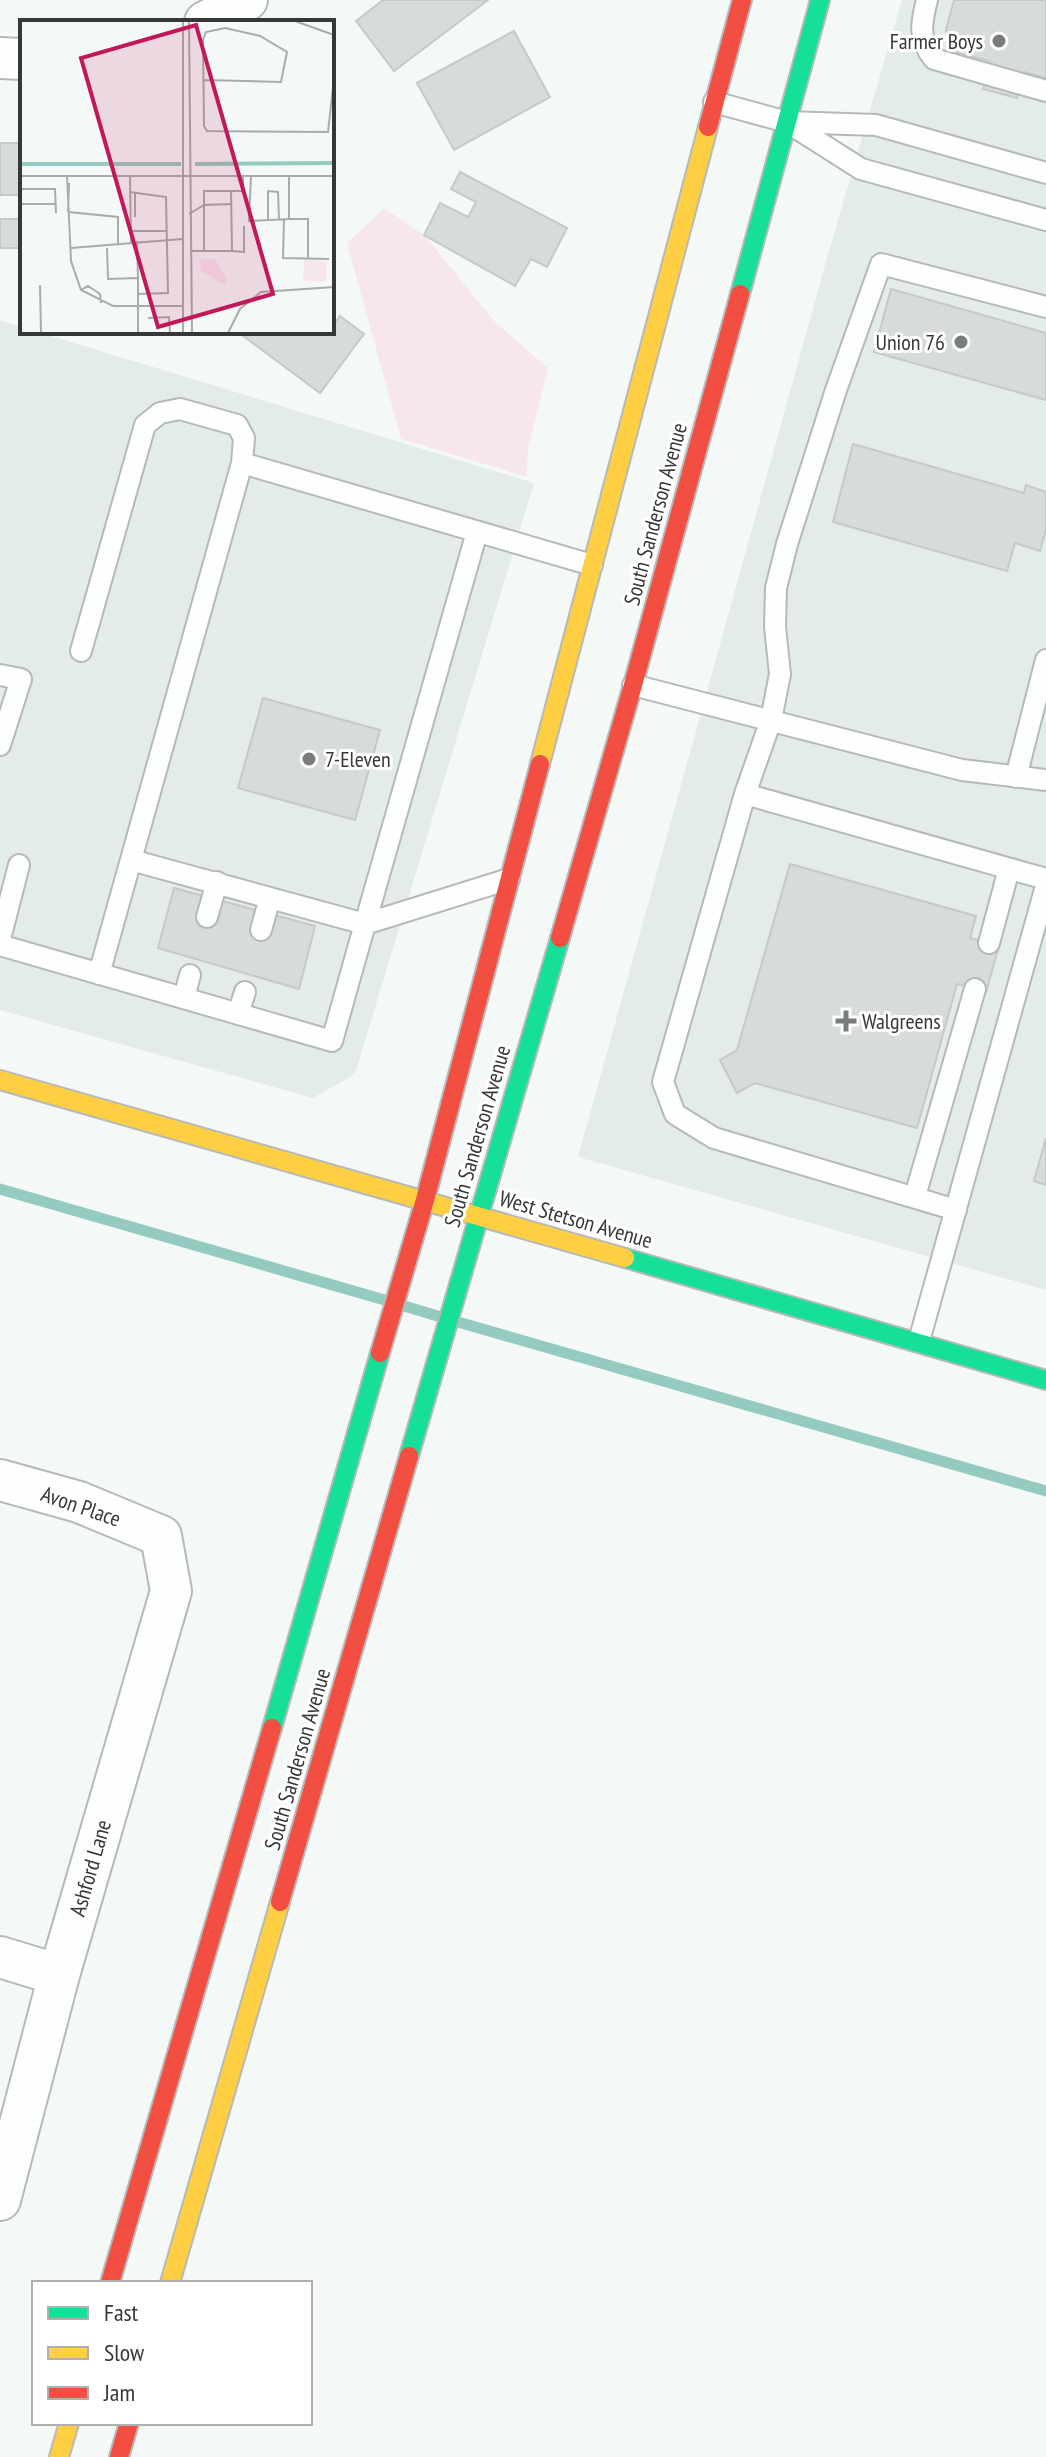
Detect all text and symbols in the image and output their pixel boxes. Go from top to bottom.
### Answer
inset map [20,20,334,334]
place label: Farmer Boys [890,27,983,55]
marker: Farmer Boys [990,32,1008,50]
place label: Union 76 [875,328,945,356]
marker: Union 76 [952,333,970,351]
street label: South Sanderson Avenue [617,420,693,608]
place label: 7-Eleven [325,745,391,773]
marker: 7-Eleven [300,750,318,768]
place label: Walgreens [862,1007,941,1035]
marker: Walgreens [837,1012,855,1030]
street label: South Sanderson Avenue [438,1042,516,1230]
street label: West Stetson Avenue [496,1184,656,1254]
street label: Avon Place [37,1479,125,1533]
street label: South Sanderson Avenue [258,1665,336,1853]
street label: Ashford Lane [63,1817,117,1919]
legend [32,2281,312,2425]
text: Fast [104,2297,139,2328]
text: Slow [104,2337,145,2368]
text: Jam [103,2377,135,2408]

